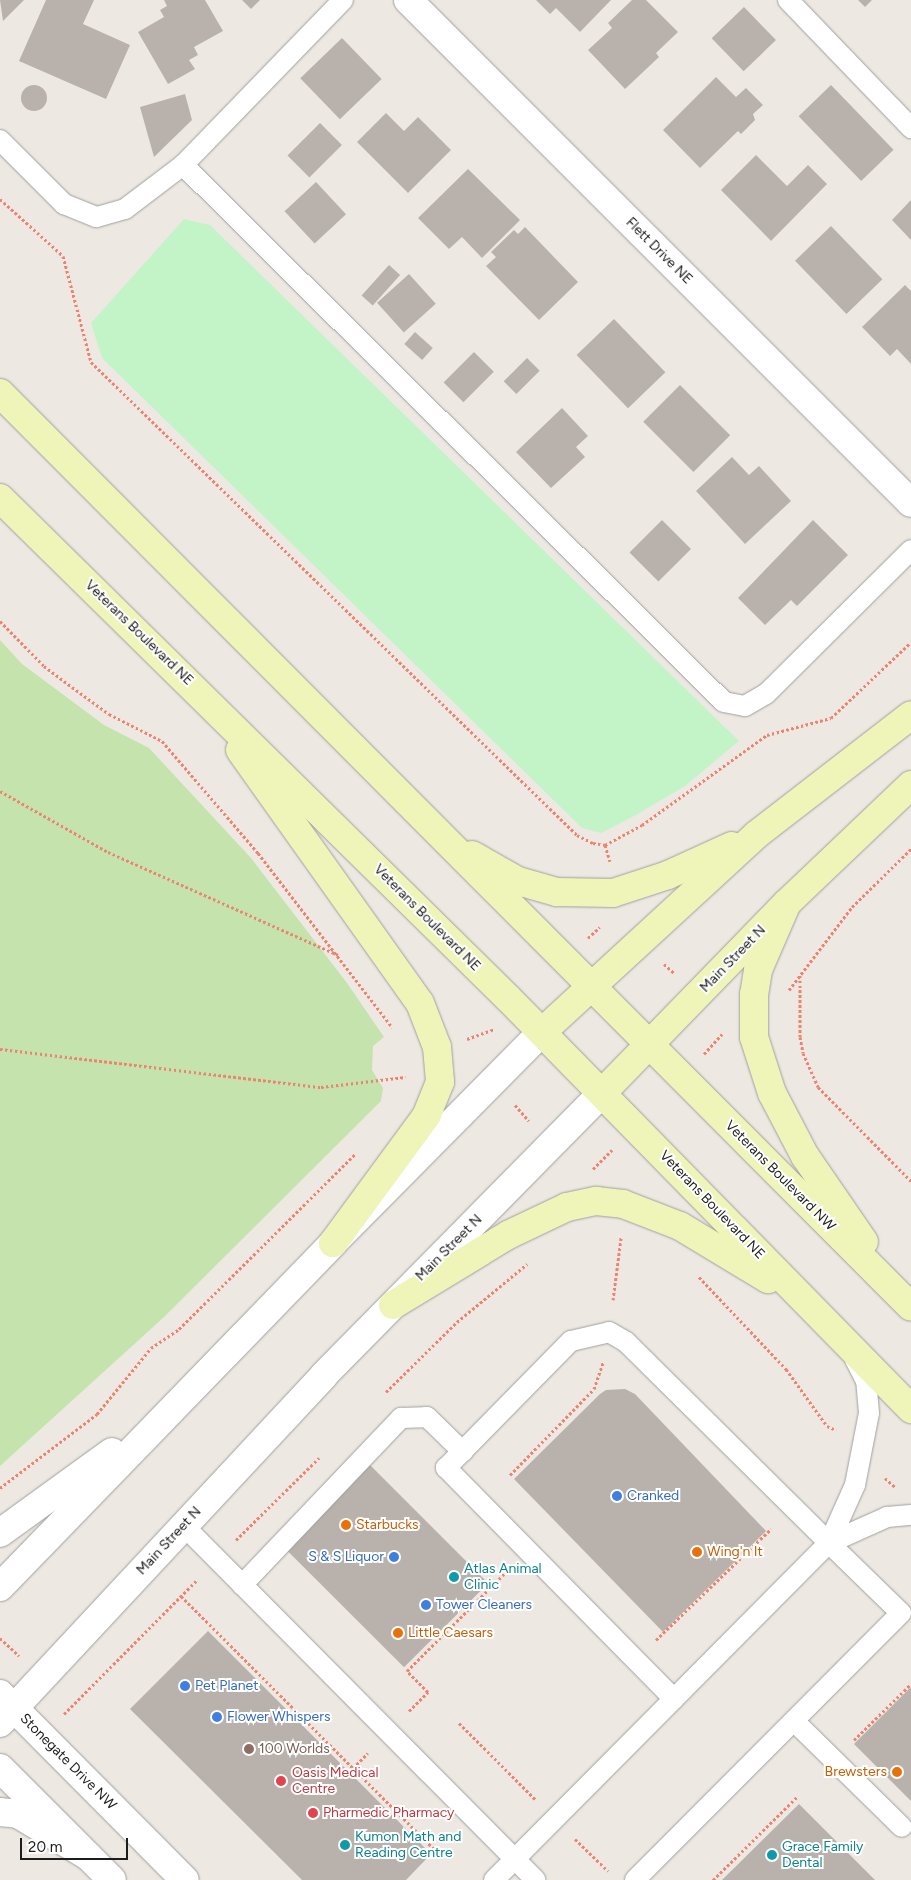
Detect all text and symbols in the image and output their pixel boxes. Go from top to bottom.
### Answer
street label: Flett Drive NE [622,214,696,288]
street label: Veterans Boulevard NE [81,577,197,689]
street label: Veterans Boulevard NE [370,861,484,975]
street label: Main Street N [697,922,769,996]
street label: Veterans Boulevard NW [721,1117,839,1235]
street label: Veterans Boulevard NE [656,1147,768,1263]
street label: Main Street N [412,1211,486,1285]
place label: Cranked [627,1488,679,1504]
marker: Cranked [611,1490,623,1502]
street label: Main Street N [133,1503,205,1579]
place label: Starbucks [356,1517,419,1533]
marker: Starbucks [340,1519,352,1531]
place label: Wing'n It [707,1544,763,1560]
marker: Wing'n It [691,1546,703,1558]
place label: S & S Liquor [308,1549,384,1565]
marker: S & S Liquor [388,1551,400,1563]
place label: Atlas Animal Clinic [464,1561,542,1594]
marker: Atlas Animal Clinic [448,1571,460,1583]
place label: Tower Cleaners [436,1597,532,1613]
marker: Tower Cleaners [420,1599,432,1611]
place label: Little Caesars [408,1625,493,1641]
marker: Little Caesars [392,1627,404,1639]
place label: Pet Planet [195,1678,258,1694]
marker: Pet Planet [179,1680,191,1692]
place label: Flower Whispers [227,1709,330,1725]
street label: Stonegate Drive NW [16,1710,120,1814]
marker: Flower Whispers [211,1711,223,1723]
place label: 100 Worlds [259,1741,330,1757]
marker: 100 Worlds [243,1743,255,1755]
place label: Brewsters [825,1764,887,1780]
place label: Oasis Medical Centre [292,1765,378,1798]
marker: Brewsters [891,1766,903,1778]
marker: Oasis Medical Centre [274,1774,288,1788]
place label: Pharmedic Pharmacy [323,1805,454,1821]
marker: Pharmedic Pharmacy [307,1807,319,1819]
scale bar [22,1828,130,1860]
place label: Kumon Math and Reading Centre [355,1829,461,1861]
text: 20 m [28,1838,62,1856]
marker: Kumon Math and Reading Centre [339,1839,351,1851]
place label: Grace Family Dental [782,1839,863,1871]
marker: Grace Family Dental [766,1849,778,1861]

